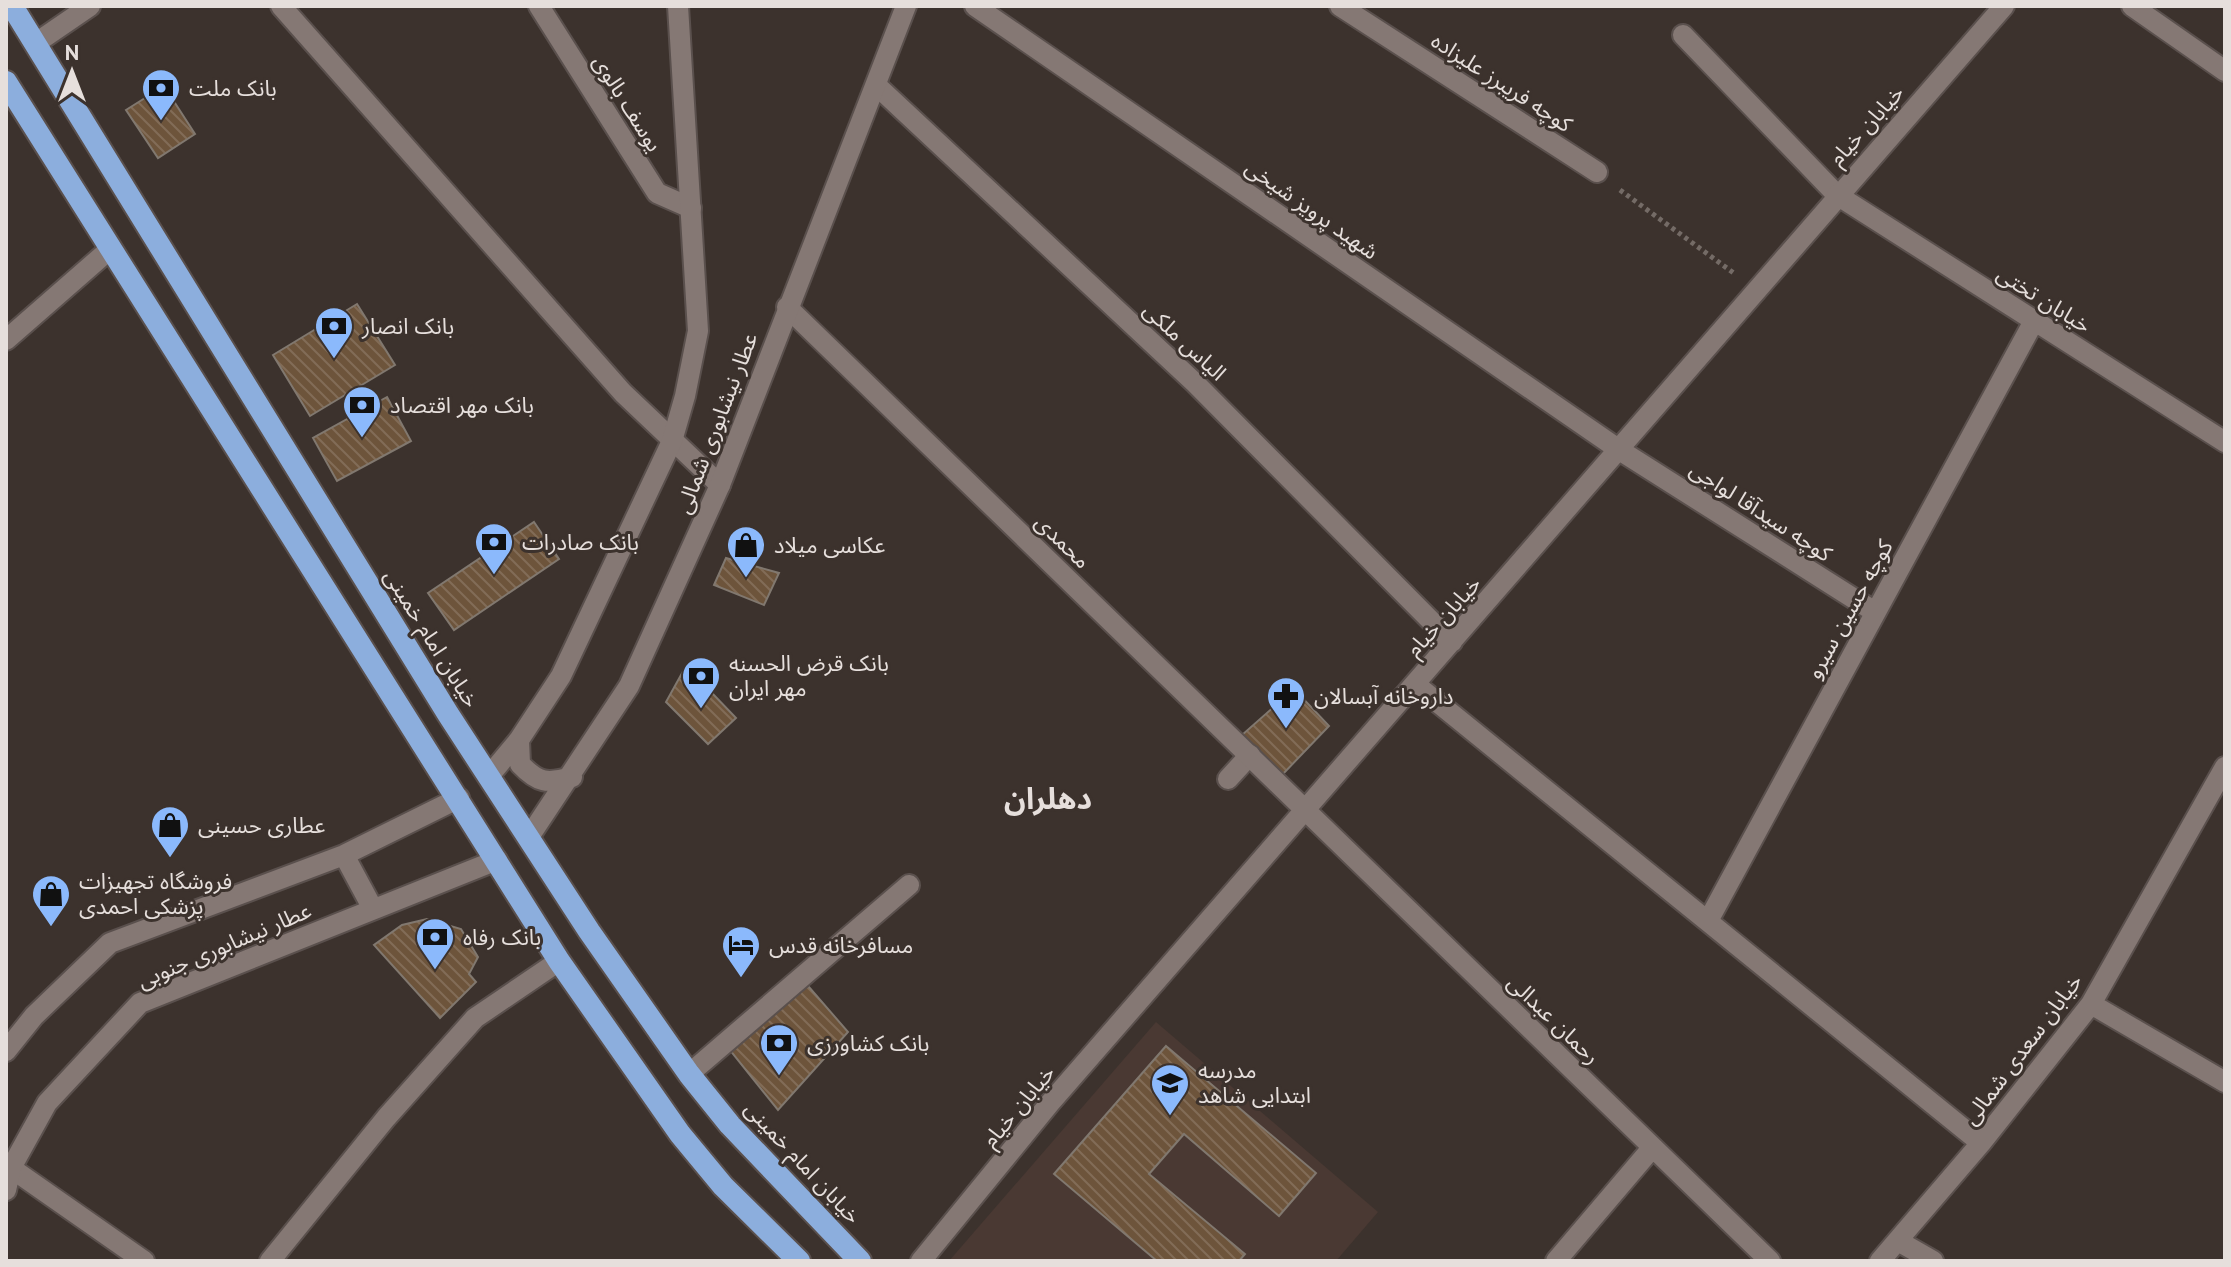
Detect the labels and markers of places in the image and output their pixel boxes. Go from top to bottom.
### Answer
bank icon: بانک ملت [140,67,182,122]
place label: بانک ملت [189,74,277,102]
bank icon: بانک انصار [313,305,355,360]
place label: بانک انصار [361,312,454,340]
bank icon: بانک مهر اقتصاد [341,384,383,439]
place label: بانک مهر اقتصاد [390,391,534,419]
bank icon: بانک صادرات [473,521,515,576]
shop icon: عکاسی میلاد [725,524,767,579]
place label: بانک صادرات [522,528,639,556]
place label: عکاسی میلاد [774,531,885,559]
place label: بانک قرض الحسنه مهر ایران [729,649,889,702]
bank icon: بانک قرض الحسنه مهر ایران [680,655,722,710]
pharmacy icon: داروخانه آبسالان [1265,675,1307,730]
place label: داروخانه آبسالان [1314,682,1454,710]
shop icon: عطاری حسینی [149,804,191,859]
place label: عطاری حسینی [198,811,325,839]
place label: فروشگاه تجهیزات پزشکی احمدی [79,867,232,921]
shop icon: فروشگاه تجهیزات پزشکی احمدی [30,873,72,928]
bank icon: بانک رفاه [414,916,456,971]
place label: بانک رفاه [463,923,541,951]
hotel icon: مسافرخانه قدس [720,924,762,979]
place label: مسافرخانه قدس [769,931,913,959]
bank icon: بانک کشاورزی [758,1022,800,1077]
place label: بانک کشاورزی [807,1029,929,1057]
place label: مدرسه ابتدایی شاهد [1198,1056,1311,1109]
school or university icon: مدرسه ابتدایی شاهد [1149,1062,1191,1117]

